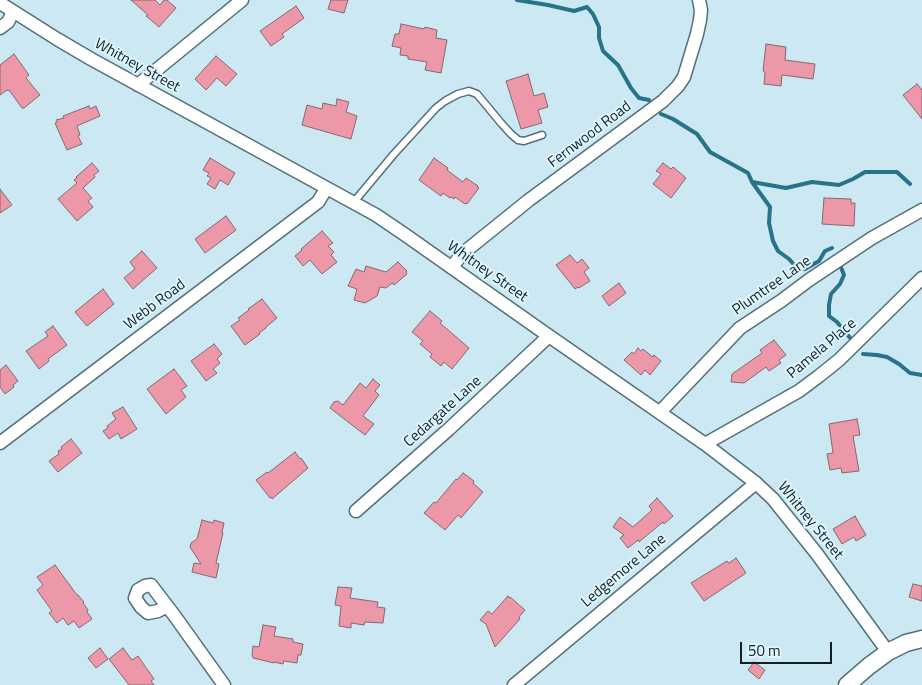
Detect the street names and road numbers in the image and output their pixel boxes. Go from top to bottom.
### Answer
street label: Whitney Street [91,35,183,97]
street label: Fernwood Road [545,98,635,172]
street label: Whitney Street [443,237,531,307]
street label: Plumtree Lane [729,252,815,320]
street label: Webb Road [121,276,189,334]
street label: Pamela Place [784,315,860,383]
street label: Cedargate Lane [401,373,485,451]
street label: Whitney Street [773,479,847,563]
street label: Ledgemore Lane [578,530,670,612]

